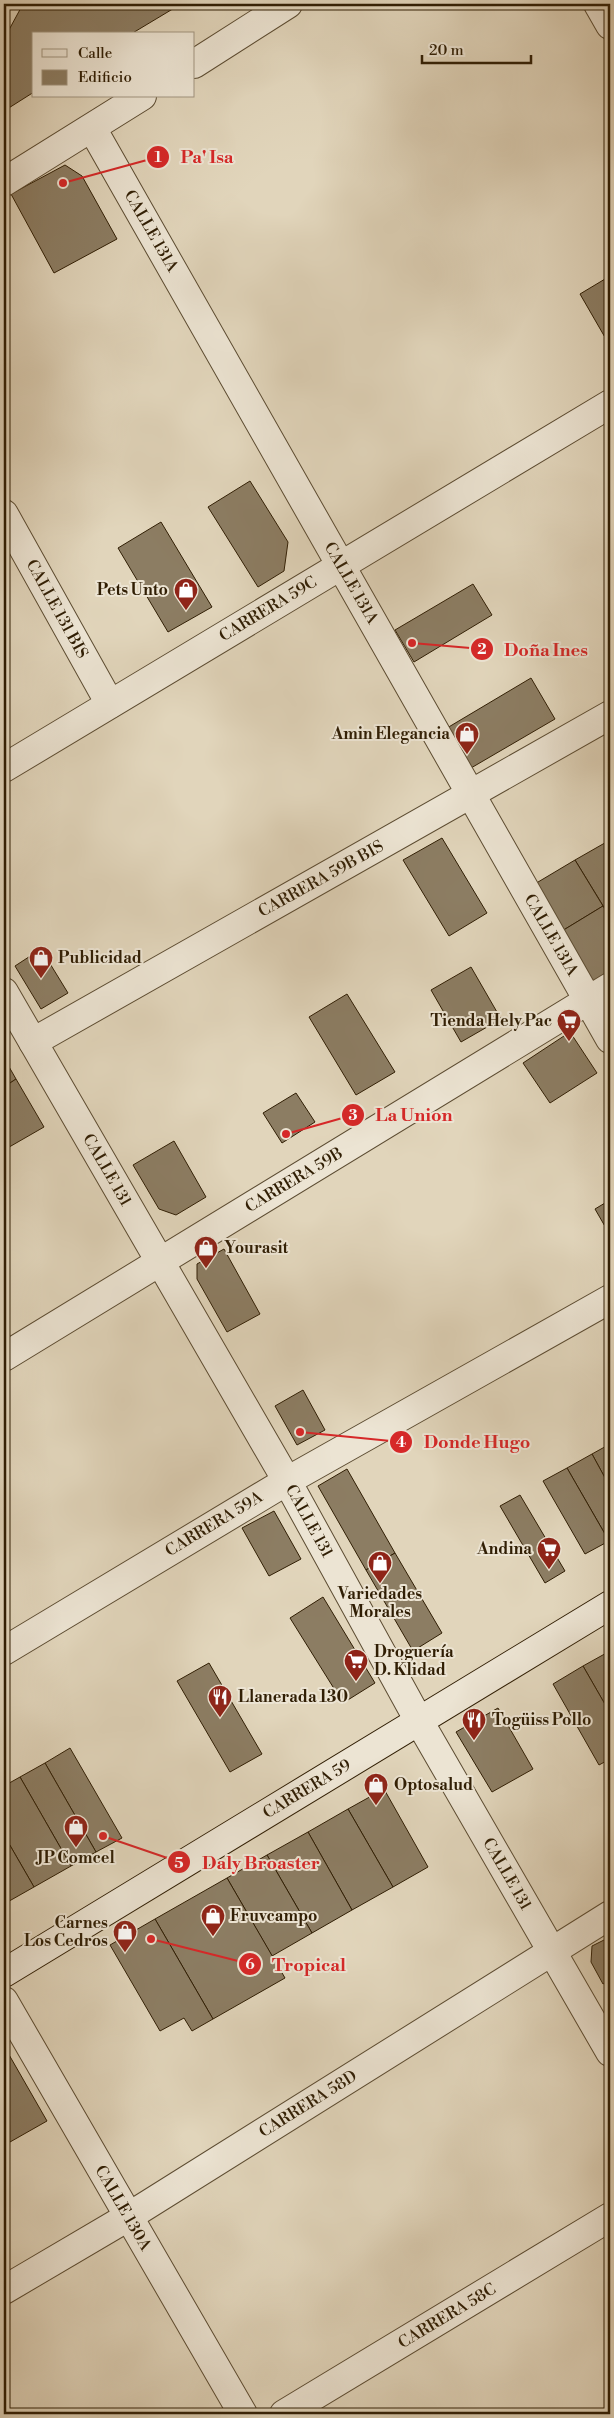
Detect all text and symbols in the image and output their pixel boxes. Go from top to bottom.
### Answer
legend [32,32,195,98]
scale bar [422,32,530,64]
text: 20 m [429,41,464,60]
text: Calle [78,44,112,63]
text: Edificio [78,68,132,87]
callout: Pa' Isa [146,141,244,174]
text: Pa' Isa [180,146,234,169]
text: 1 [154,148,162,167]
street label: CALLE 131A [120,187,183,276]
street label: CALLE 131A [320,539,383,628]
street label: CALLE 131 BIS [22,556,92,662]
street label: CARRERA 59C [216,572,320,646]
shop icon: Pets Unto [173,577,199,611]
place label: Pets Unto [97,580,168,600]
callout: Doña Ines [469,633,598,666]
text: Doña Ines [504,639,588,662]
text: 2 [477,640,487,659]
shop icon: Amin Elegancia [454,721,480,755]
place label: Amin Elegancia [331,724,450,744]
street label: CARRERA 59B BIS [255,836,387,922]
street label: CALLE 131A [520,891,583,980]
shop icon: Publicidad [28,945,54,979]
place label: Publicidad [58,948,142,968]
supermarket icon: Tienda Hely Pac [556,1008,582,1042]
place label: Tienda Hely Pac [430,1011,552,1031]
callout: La Union [340,1099,463,1132]
text: La Union [375,1104,453,1127]
text: 3 [348,1106,358,1125]
street label: CALLE 131 [78,1130,136,1210]
street label: CARRERA 59B [242,1143,346,1217]
shop icon: Yourasit [193,1235,219,1269]
place label: Yourasit [224,1238,288,1258]
callout: Donde Hugo [389,1425,540,1458]
text: Donde Hugo [424,1431,530,1454]
text: 4 [396,1433,406,1452]
street label: CALLE 131 [281,1481,337,1561]
street label: CARRERA 59A [162,1487,267,1561]
supermarket icon: Andina [536,1536,562,1570]
place label: Andina [476,1539,532,1559]
shop icon: Variedades Morales [367,1550,393,1584]
place label: Variedades Morales [337,1584,422,1622]
place label: Droguería D. Klidad [374,1642,454,1680]
supermarket icon: Droguería D. Klidad [343,1648,369,1682]
restaurant icon: Llanerada 130 [207,1684,233,1718]
place label: Llanerada 130 [238,1687,348,1707]
restaurant icon: Togüiss Pollo [461,1707,487,1741]
place label: Togüiss Pollo [492,1710,591,1730]
street label: CARRERA 59 [259,1755,355,1823]
shop icon: Optosalud [363,1772,389,1806]
place label: Optosalud [394,1775,473,1795]
shop icon: JP Comcel [63,1814,89,1848]
street label: CALLE 131 [478,1834,536,1914]
callout: Daly Broaster [167,1846,330,1879]
place label: JP Comcel [35,1848,115,1868]
text: Daly Broaster [202,1852,320,1875]
text: 5 [174,1854,184,1873]
shop icon: Fruvcampo [200,1903,226,1937]
place label: Fruvcampo [230,1906,317,1926]
place label: Carnes Los Cedros [24,1913,108,1951]
shop icon: Carnes Los Cedros [112,1919,138,1953]
callout: Tropical [237,1948,356,1981]
text: Tropical [272,1954,346,1977]
text: 6 [245,1955,255,1974]
street label: CARRERA 58D [255,2066,361,2142]
street label: CALLE 130A [91,2162,156,2255]
street label: CARRERA 58C [395,2279,499,2353]

